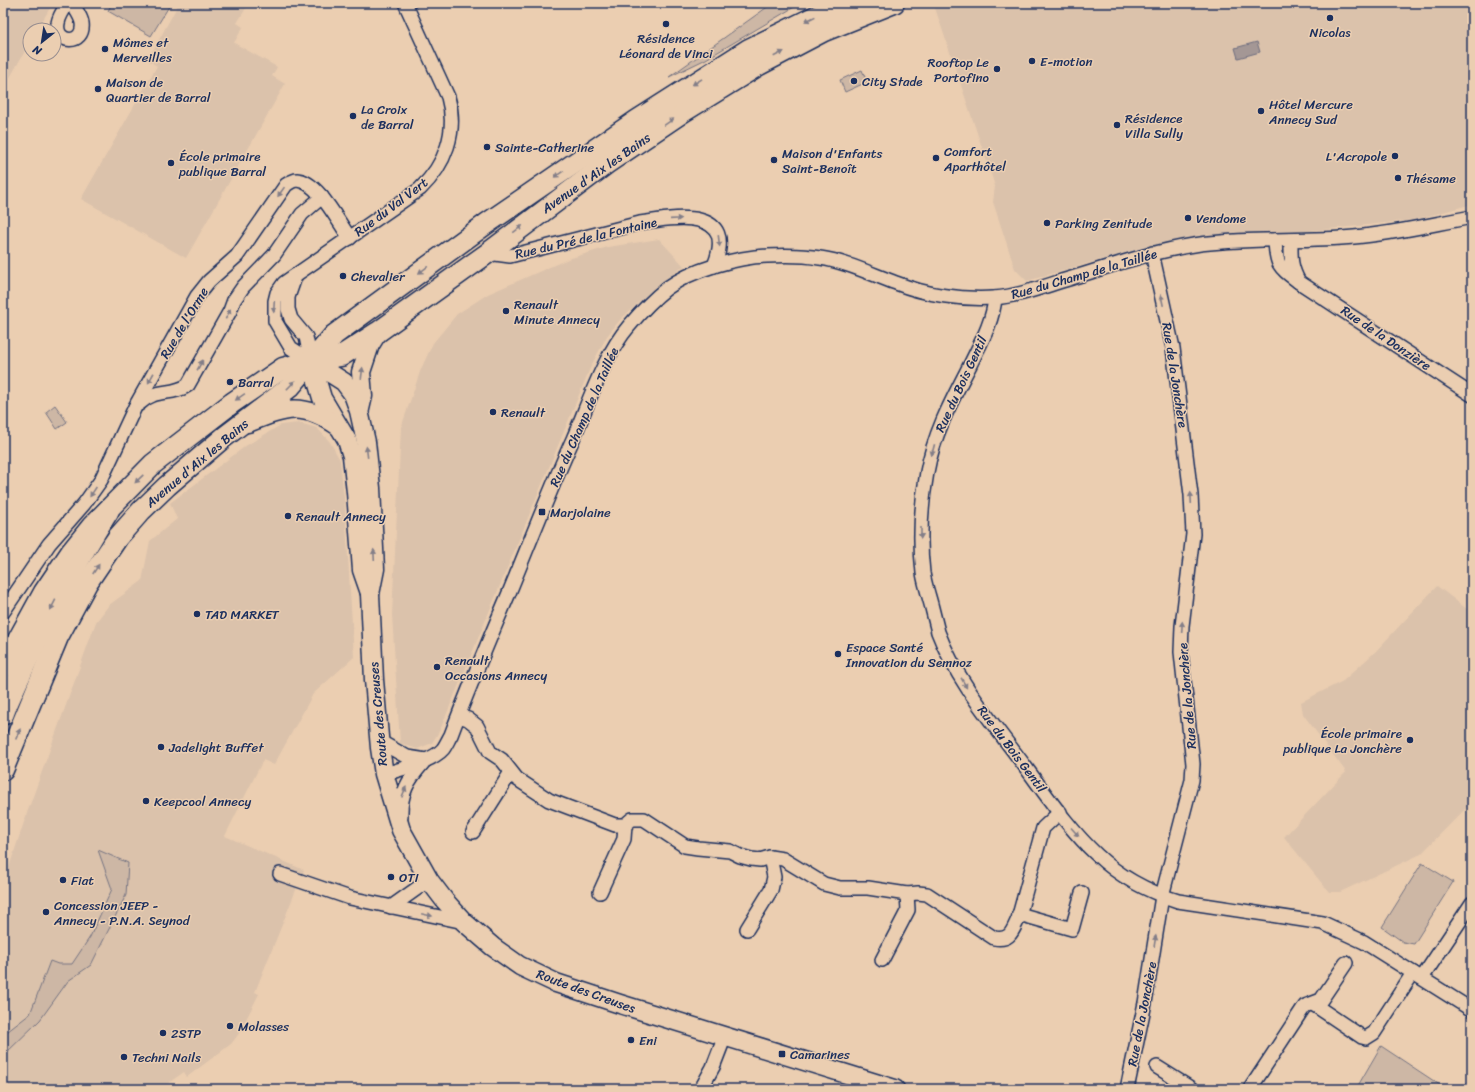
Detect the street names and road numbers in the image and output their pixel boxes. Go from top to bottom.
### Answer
street label: Avenue d'Aix les Bains [536,127,656,220]
street label: Rue du Val Vert [349,171,433,243]
street label: Rue du Pré de la Fontaine [513,210,659,266]
street label: Rue du Champ de la Taillée [1008,242,1160,306]
street label: Rue de l'Orme [153,282,215,363]
street label: Rue de la Donzière [1336,299,1436,377]
street label: Rue de la Jonchère [1155,321,1195,429]
street label: Rue du Bois Gentil [929,332,994,436]
street label: Rue du Champ de la Taillée [543,343,625,491]
street label: Avenue d'Aix les Bains [139,413,254,514]
street label: Rue de la Jonchère [1171,642,1203,750]
street label: Route des Creuses [362,660,394,767]
street label: Rue du Bois Gentil [971,700,1053,798]
street label: Rue de la Jonchère [1121,960,1163,1068]
street label: Route des Creuses [533,962,639,1020]

